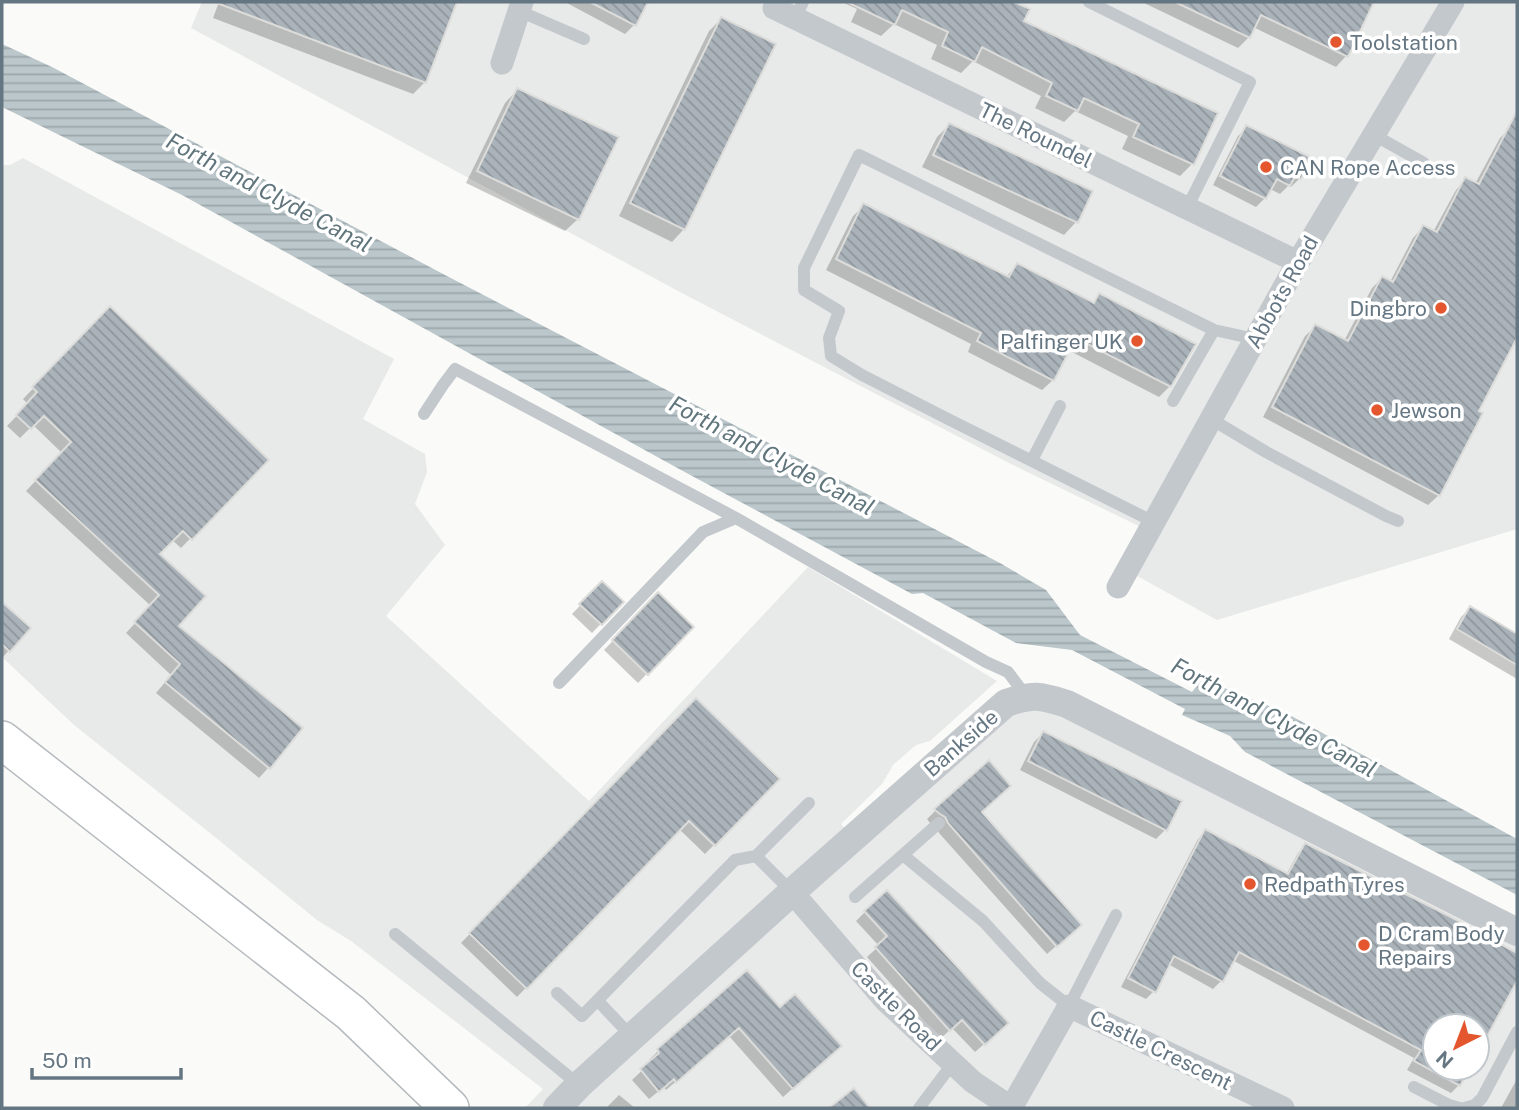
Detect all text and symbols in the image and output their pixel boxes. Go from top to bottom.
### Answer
place label: Toolstation [1350,30,1458,55]
marker: Toolstation [1328,34,1344,50]
street label: The Roundel [976,97,1096,173]
water label: Forth and Clyde Canal [162,126,376,258]
place label: CAN Rope Access [1280,155,1455,180]
marker: CAN Rope Access [1258,159,1274,175]
street label: Abbots Road [1241,231,1323,353]
place label: Dingbro [1349,296,1427,321]
marker: Dingbro [1433,300,1449,316]
place label: Palfinger UK [1000,329,1123,354]
marker: Palfinger UK [1129,333,1145,349]
water label: Forth and Clyde Canal [665,389,879,521]
place label: Jewson [1391,398,1462,423]
marker: Jewson [1369,402,1385,418]
water label: Forth and Clyde Canal [1167,651,1381,783]
street label: Bankside [919,704,1003,782]
place label: Redpath Tyres [1264,872,1405,897]
marker: Redpath Tyres [1242,876,1258,892]
place label: D Cram Body Repairs [1378,921,1505,970]
marker: D Cram Body Repairs [1356,937,1372,953]
street label: Castle Road [846,956,946,1056]
street label: Castle Crescent [1086,1005,1236,1095]
north arrow [1421,1012,1491,1082]
scale bar [32,1036,180,1080]
text: N [1432,1046,1458,1073]
text: 50 m [42,1048,92,1073]

